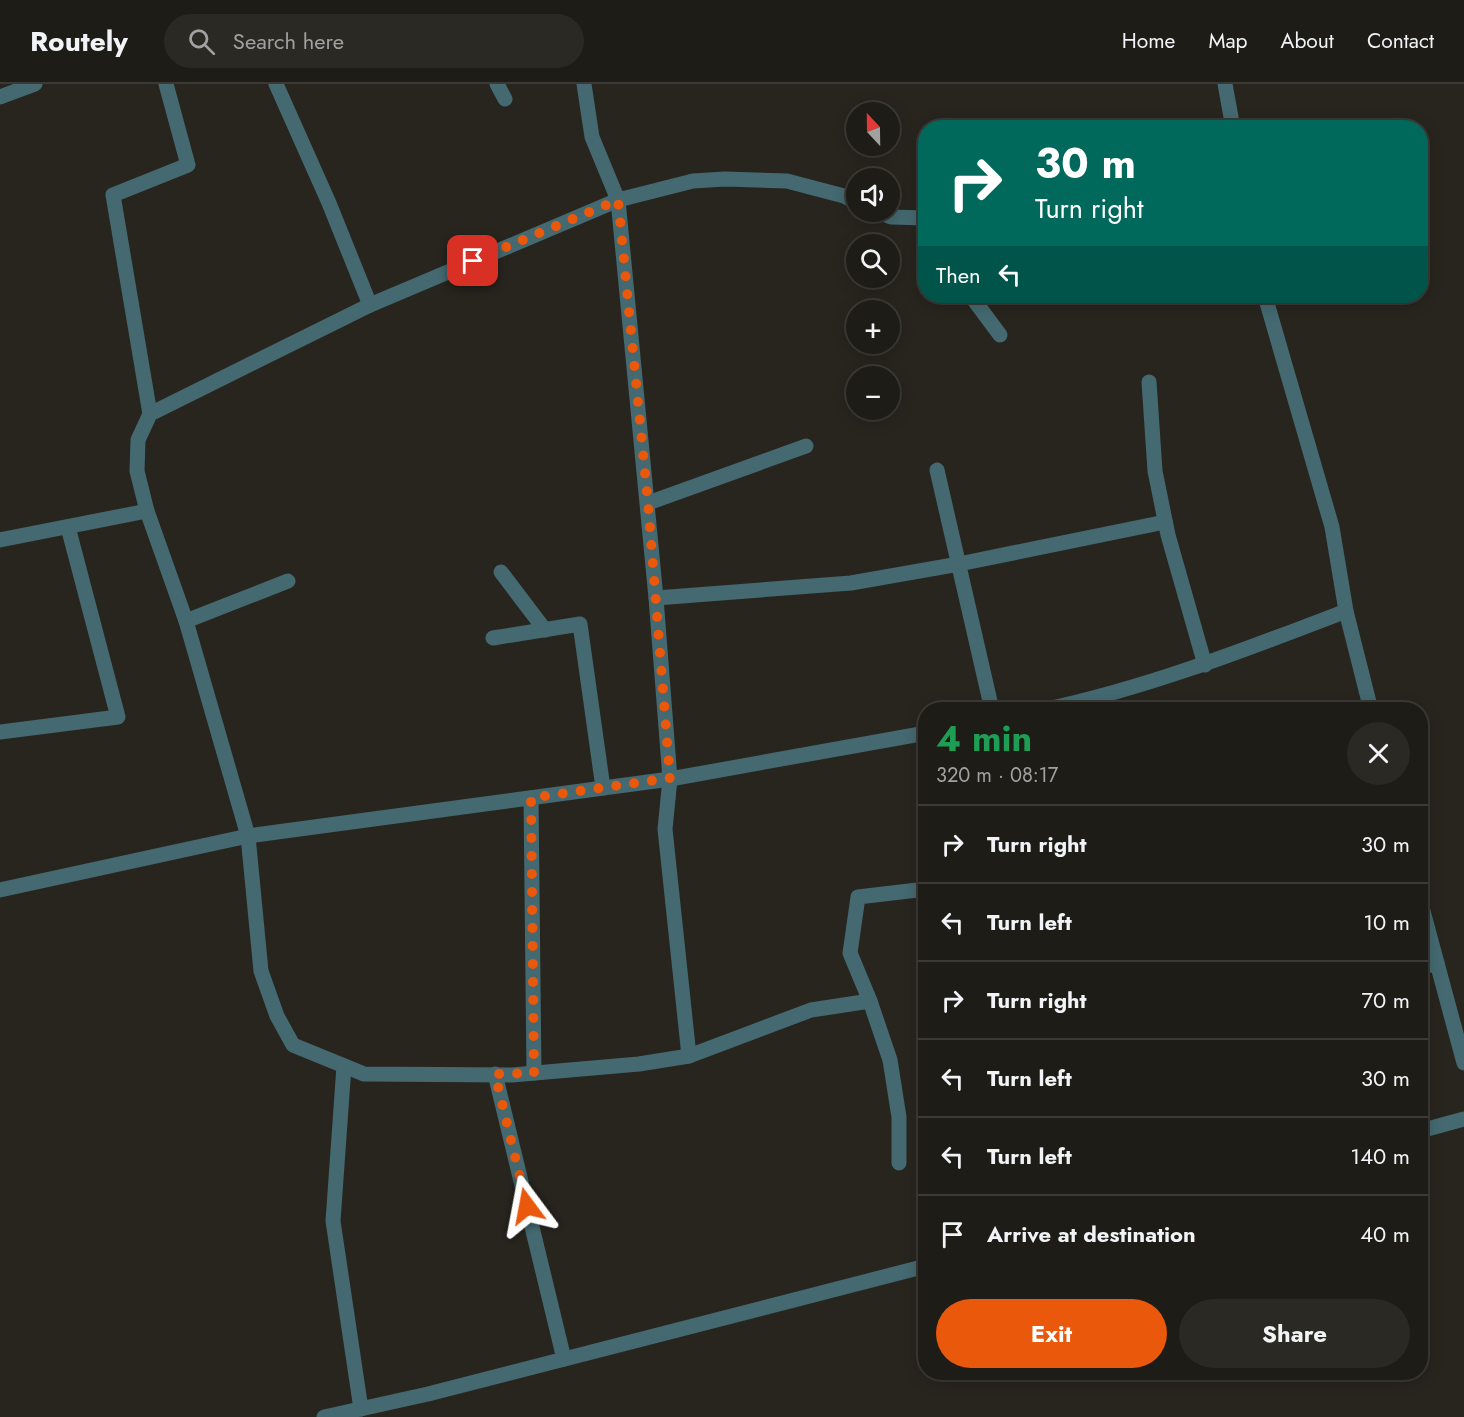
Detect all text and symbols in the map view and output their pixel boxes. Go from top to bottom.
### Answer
search box [164,14,584,68]
text: Routely [30,21,128,62]
icon: search [185,25,218,58]
text: Search here [233,25,344,57]
text: Home [1122,26,1175,56]
text: Map [1208,26,1248,56]
text: About [1281,26,1334,56]
text: Contact [1367,26,1434,56]
north arrow [846,102,900,156]
map controls [846,102,900,420]
text: 30 m [1035,133,1136,194]
icon: right [936,144,1014,222]
button: sound [846,168,900,222]
text: Turn right [1035,189,1143,228]
button: search [846,234,900,288]
pin [447,235,498,286]
icon: arrive [456,244,489,277]
icon: left [993,258,1026,291]
text: Then [936,259,981,291]
button: + [846,300,900,354]
button: − [846,366,900,420]
text: 4 min [936,712,1032,764]
button: close [1347,722,1410,785]
text: 320 m · 08:17 [936,761,1058,790]
icon: right [936,828,969,861]
text: Turn right [987,828,1087,860]
text: 30 m [1361,828,1410,860]
icon: left [936,906,969,939]
text: Turn left [987,906,1072,938]
text: 10 m [1363,906,1410,938]
icon: right [936,984,969,1017]
text: Turn right [987,984,1087,1016]
text: 70 m [1361,984,1410,1016]
icon: left [936,1062,969,1095]
text: Turn left [987,1062,1072,1094]
text: 30 m [1361,1062,1410,1094]
icon: left [936,1140,969,1173]
text: Turn left [987,1140,1072,1172]
text: 140 m [1350,1140,1410,1172]
position arrow [495,1174,559,1238]
icon: arrive [936,1218,969,1251]
text: Arrive at destination [987,1218,1196,1250]
text: 40 m [1360,1218,1410,1250]
button: Exit [936,1299,1167,1368]
button: Share [1179,1299,1410,1368]

